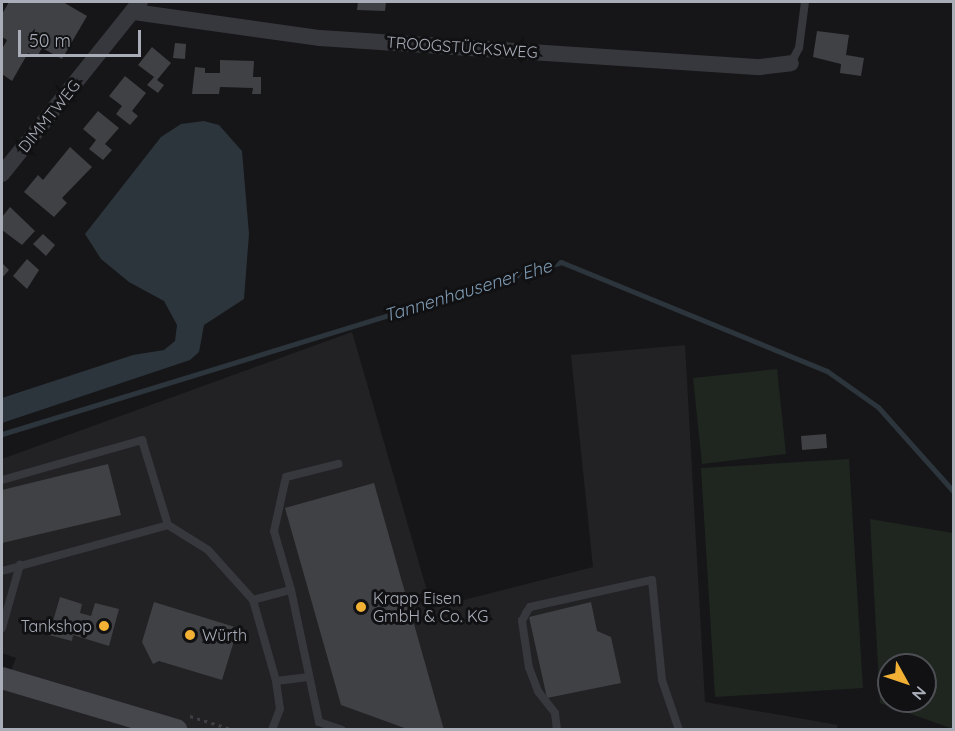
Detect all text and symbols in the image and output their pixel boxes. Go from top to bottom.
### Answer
scale bar [21,18,144,56]
text: 50 m [29,29,71,52]
street label: TROOGSTÜCKSWEG [386,32,538,62]
street label: DIMMTWEG [14,76,84,156]
water label: Tannenhausener Ehe [382,255,554,327]
place label: Krapp Eisen GmbH & Co. KG [373,588,488,626]
marker: Krapp Eisen GmbH & Co. KG [354,600,368,614]
place label: Tankshop [21,616,92,636]
marker: Tankshop [97,619,111,633]
place label: Würth [202,625,247,645]
marker: Würth [183,628,197,642]
north arrow [877,653,937,713]
text: N [908,682,931,704]

